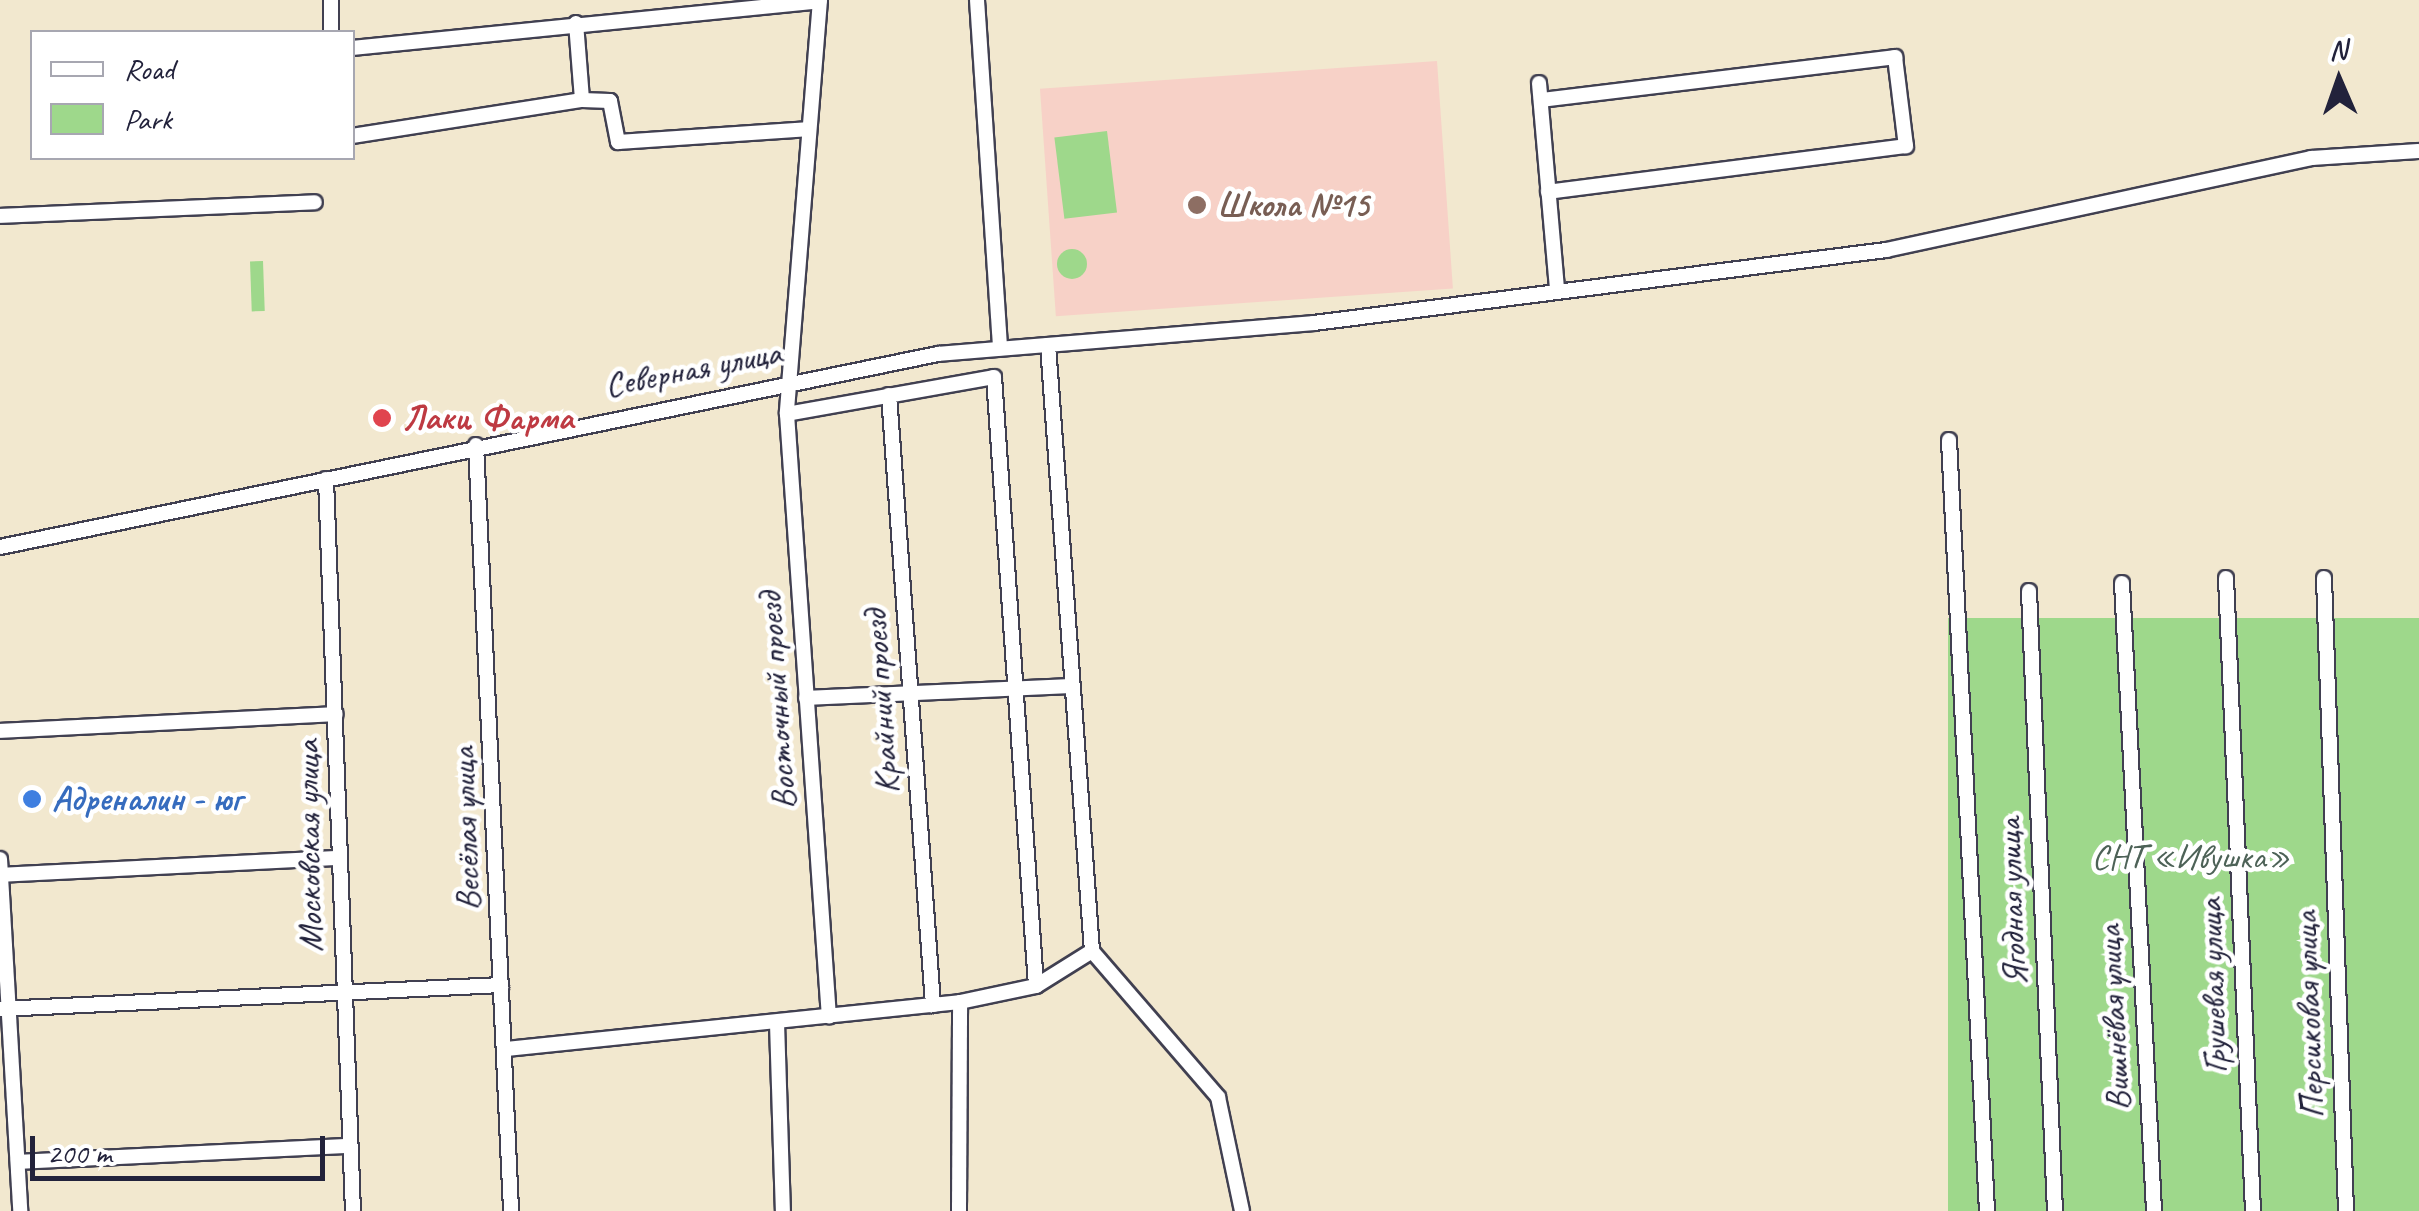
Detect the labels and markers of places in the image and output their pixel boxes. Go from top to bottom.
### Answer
place label: Школа №15 [1217,184,1369,226]
marker: Школа №15 [1186,194,1208,216]
place label: Лаки Фарма [402,397,568,439]
marker: Лаки Фарма [371,407,393,429]
place label: Адреналин - юг [52,778,242,820]
marker: Адреналин - юг [21,788,43,810]

